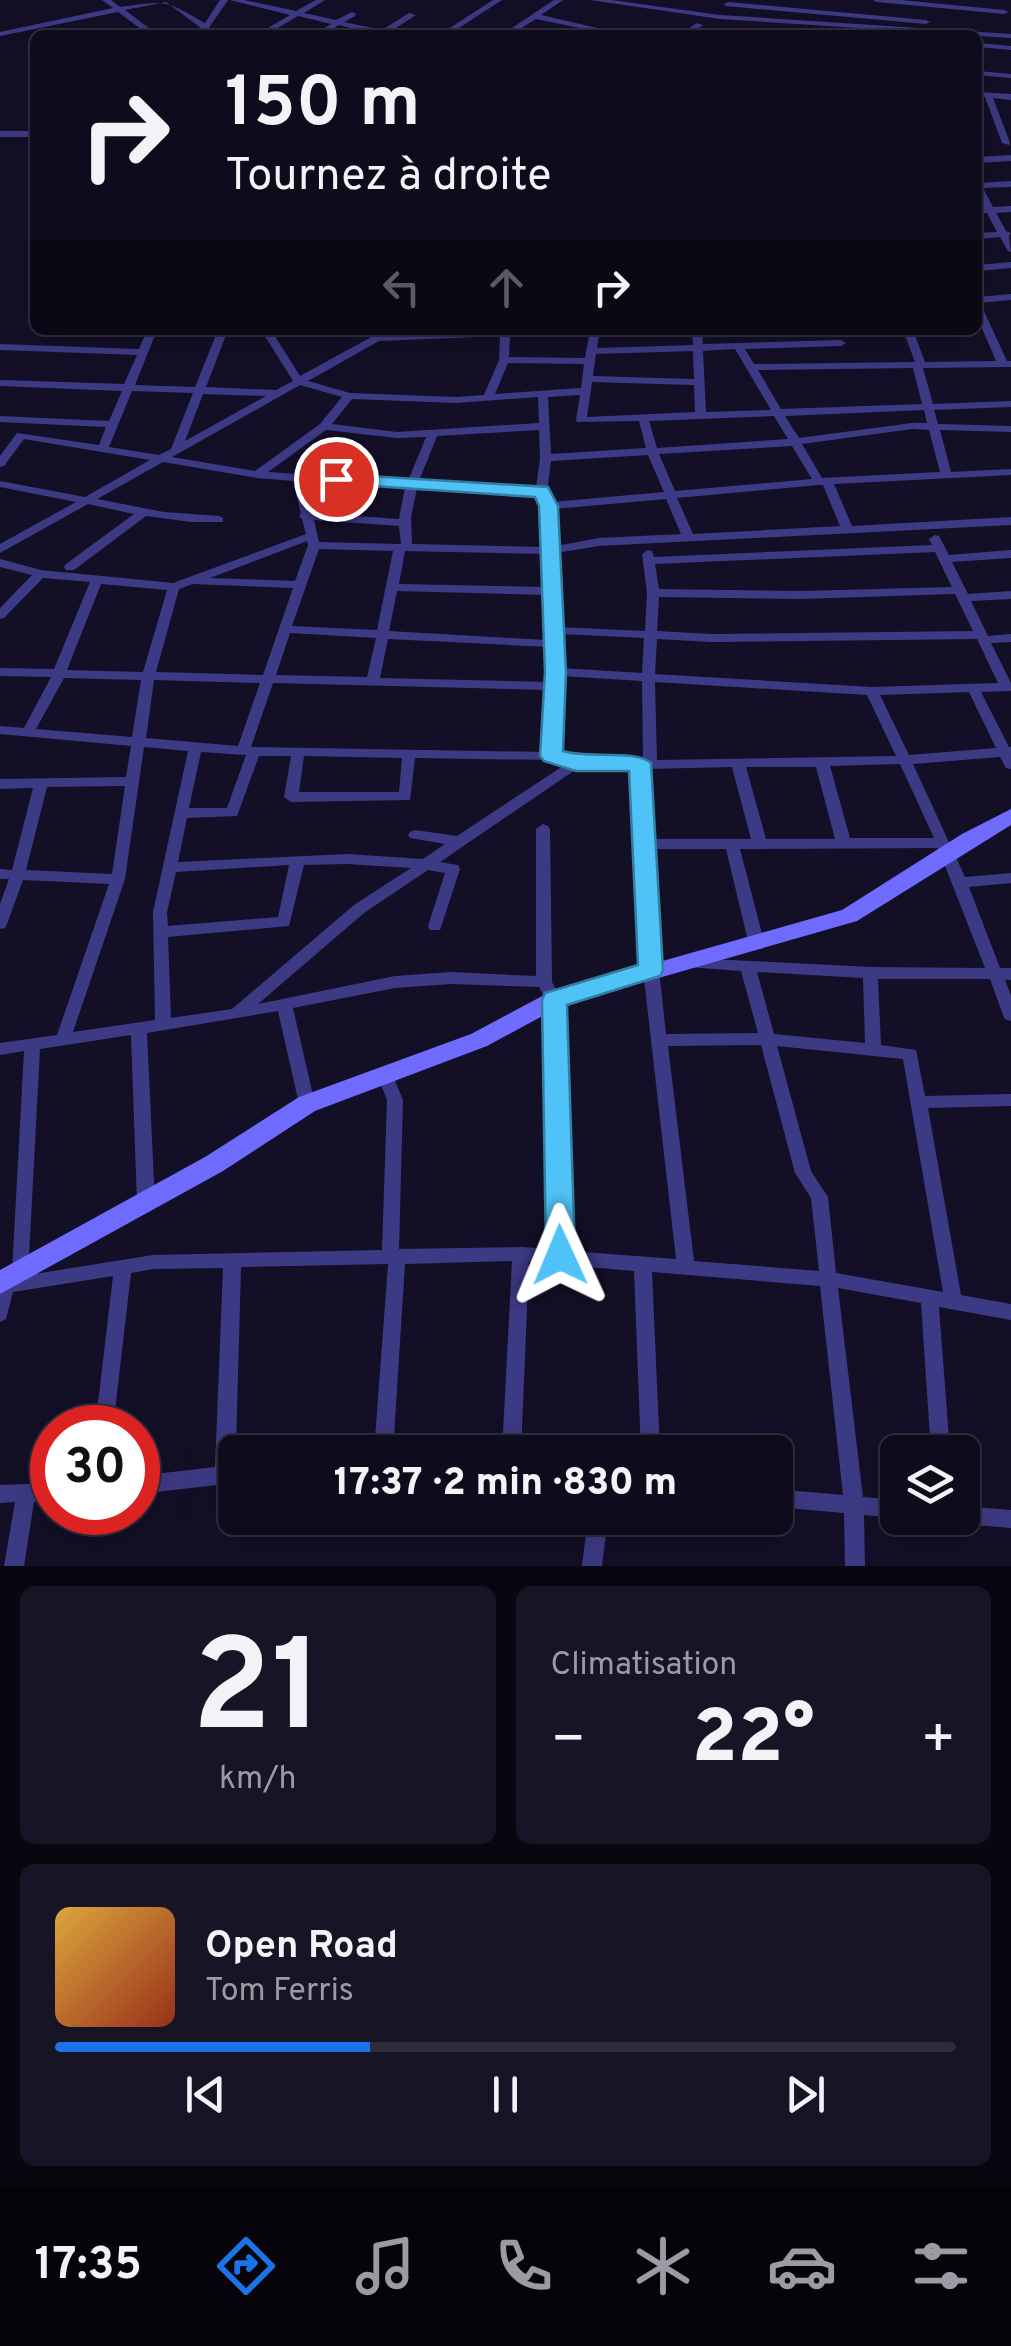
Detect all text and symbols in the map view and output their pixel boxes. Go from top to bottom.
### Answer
text: 150 m [225,62,420,151]
icon: right [60,70,190,200]
text: Tournez à droite [225,149,552,206]
icon: left [374,260,429,315]
icon: ahead [479,260,534,315]
icon: right [584,260,639,315]
pin [294,437,379,522]
icon: arrive [309,452,364,507]
position arrow [508,1203,612,1307]
speed limit sign: 30 [30,1405,160,1535]
map controls [880,1435,980,1535]
button: layers [880,1435,980,1535]
text: 17:37 · 2 min · 830 m [334,1460,677,1509]
text: 21 [192,1612,324,1777]
text: Climatisation [551,1646,737,1686]
text: 22° [692,1694,815,1789]
text: − [551,1707,586,1777]
text: + [921,1707,956,1777]
text: km/h [219,1760,297,1800]
text: Open Road [205,1923,398,1972]
text: Tom Ferris [205,1972,354,2012]
icon: previous [178,2067,233,2122]
icon: pause [478,2067,533,2122]
icon: next [778,2067,833,2122]
icon: directions [211,2231,281,2301]
icon: music [350,2231,420,2301]
icon: phone [489,2231,559,2301]
icon: climate [628,2231,698,2301]
icon: car [767,2231,837,2301]
icon: filters [906,2231,976,2301]
text: 17:35 [35,2238,142,2295]

